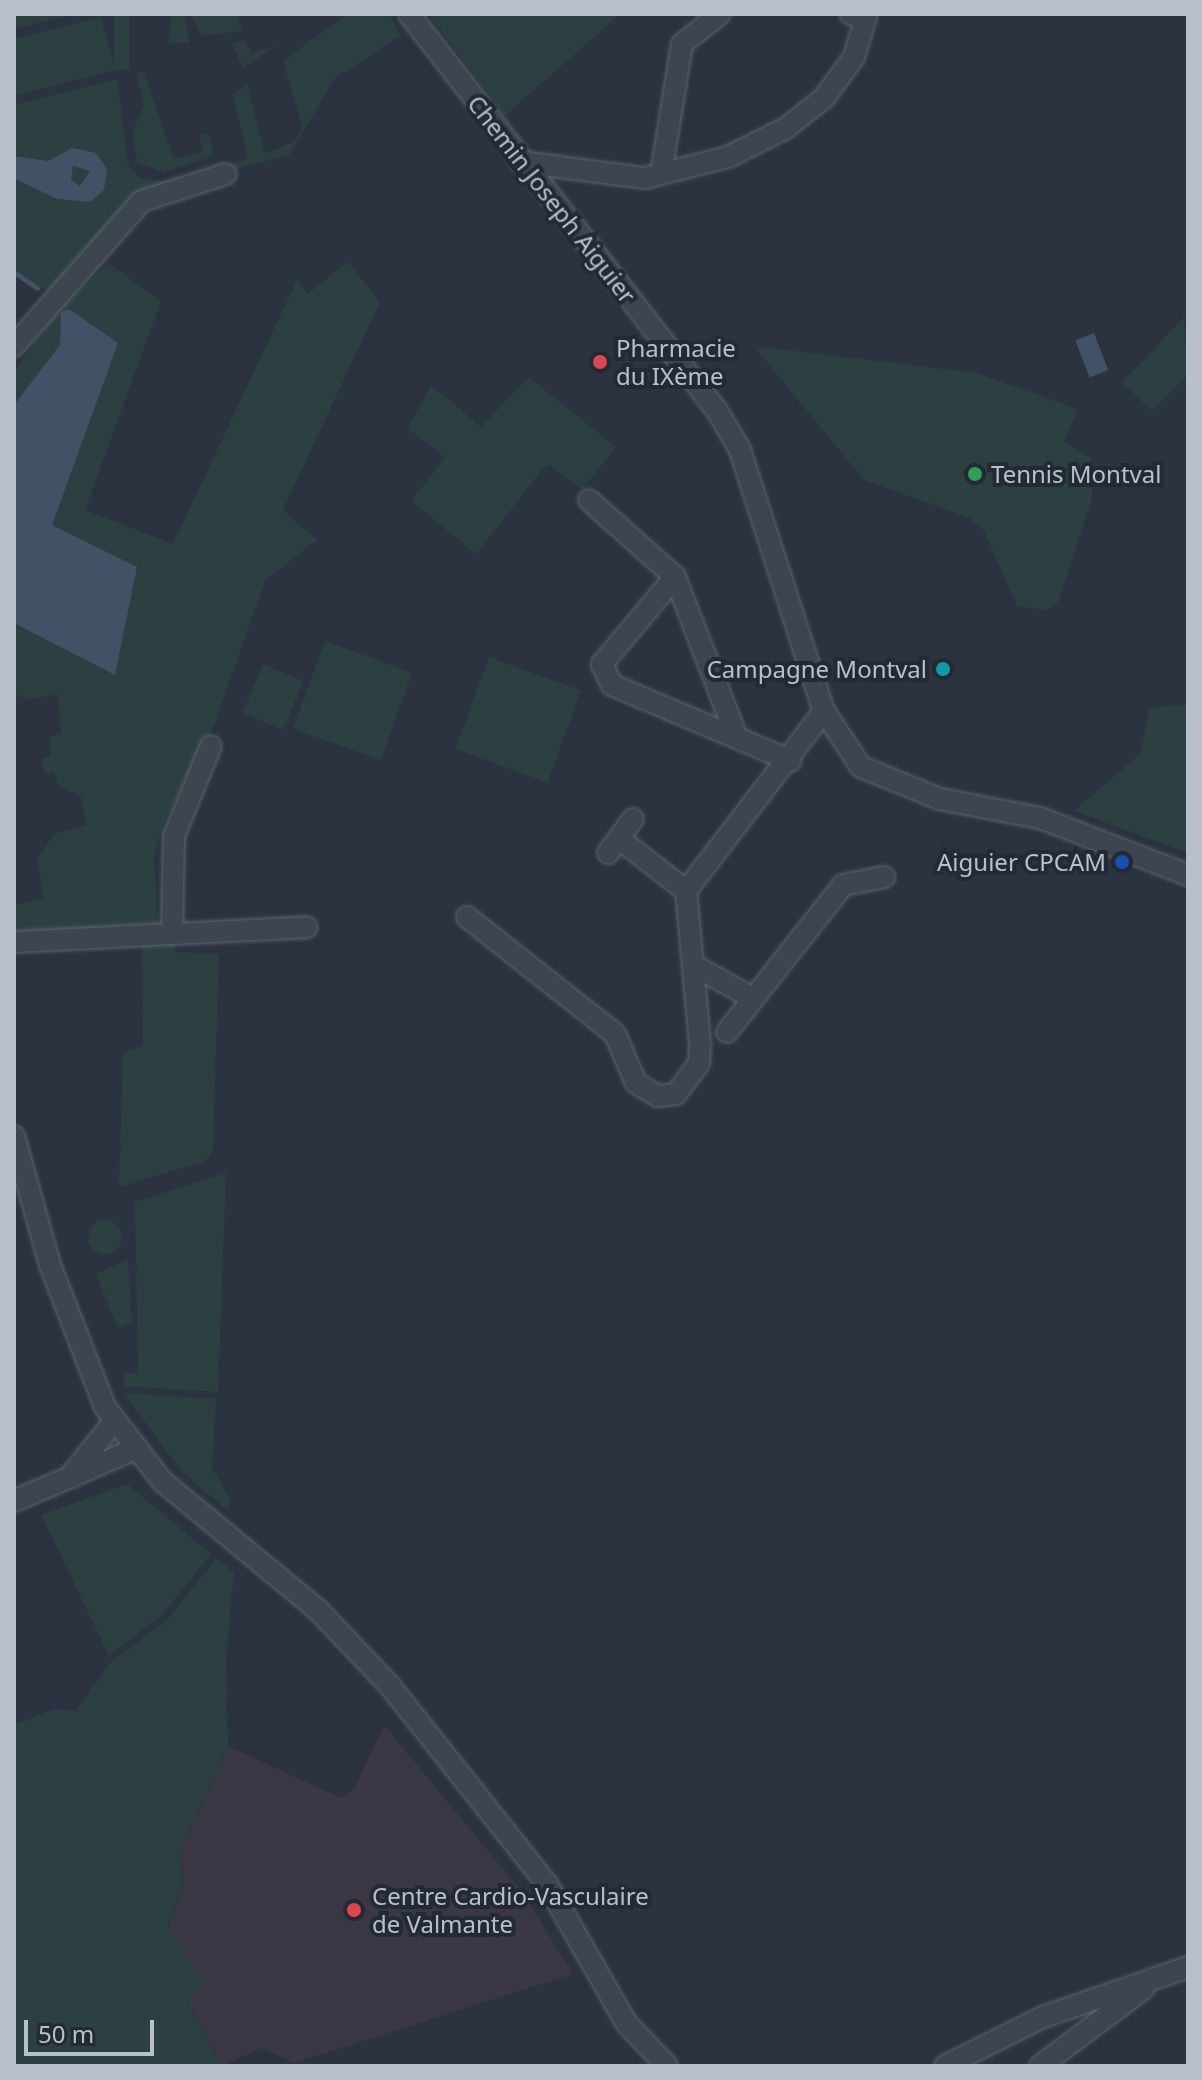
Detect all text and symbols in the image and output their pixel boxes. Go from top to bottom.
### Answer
street label: Chemin Joseph Aiguier [462,89,642,309]
place label: Pharmacie du IXème [616,334,736,390]
marker: Pharmacie du IXème [591,353,609,371]
place label: Tennis Montval [991,460,1161,488]
marker: Tennis Montval [966,465,984,483]
place label: Campagne Montval [707,655,927,683]
marker: Campagne Montval [934,660,952,678]
place label: Aiguier CPCAM [937,848,1106,876]
marker: Aiguier CPCAM [1113,853,1131,871]
place label: Centre Cardio-Vasculaire de Valmante [372,1882,649,1938]
marker: Centre Cardio-Vasculaire de Valmante [343,1899,365,1921]
scale bar [28,2004,158,2054]
text: 50 m [38,2017,94,2050]

